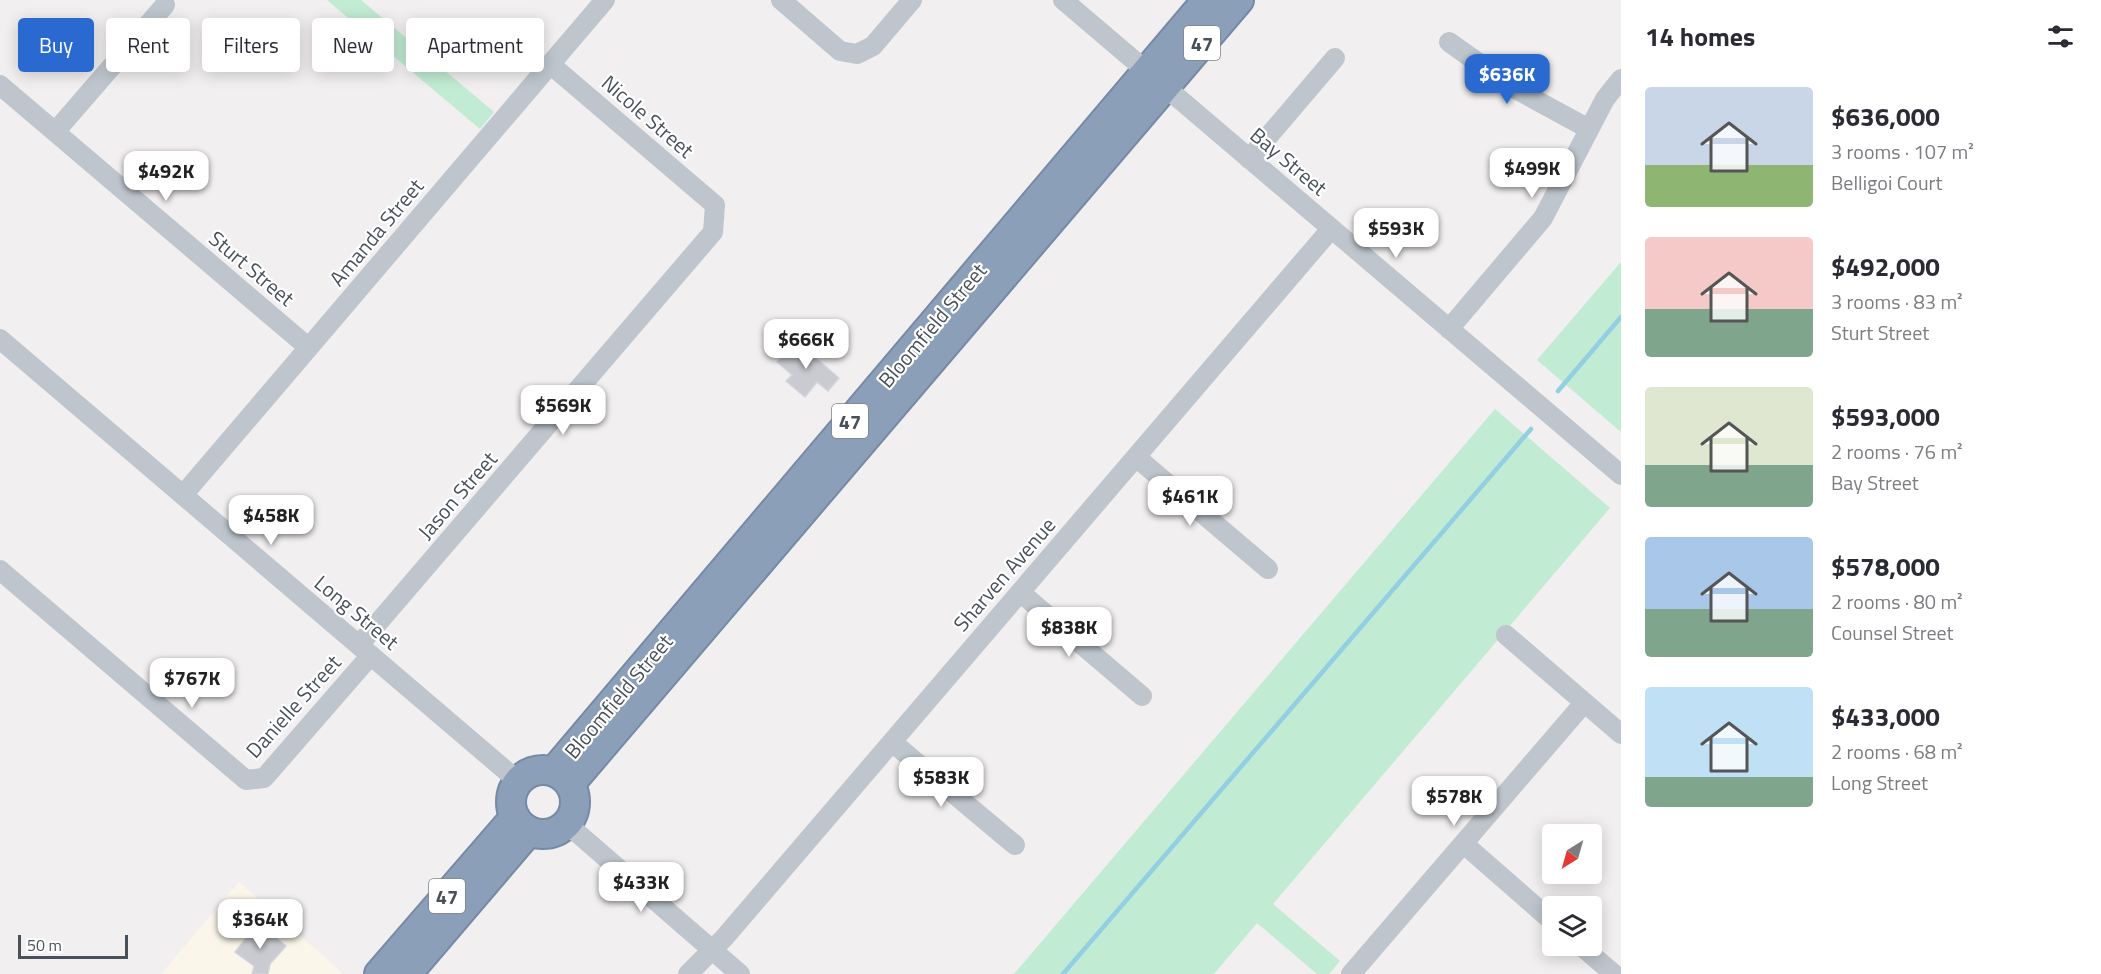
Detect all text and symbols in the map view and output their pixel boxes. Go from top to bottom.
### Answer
text: 14 homes [1645,17,1755,56]
chip: Buy [18,18,94,72]
chip: Rent [106,18,190,72]
chip: Filters [202,18,300,72]
chip: New [312,18,394,72]
chip: Apartment [406,18,544,72]
icon: filters [2044,20,2077,53]
road number: 47 [1184,26,1220,60]
pin: $636K [1465,54,1549,105]
text: $636K [1479,58,1535,89]
street label: Nicole Street [595,67,702,166]
text: $636,000 [1831,97,1940,136]
icon: home [1693,111,1765,183]
street label: Bay Street [1243,119,1335,203]
text: 3 rooms · 107 m² [1831,136,1974,167]
pin: $499K [1490,148,1574,199]
pin: $492K [124,151,208,202]
text: $499K [1504,152,1560,183]
text: $492K [138,155,194,186]
text: Belligoi Court [1831,167,1942,198]
street label: Amanda Street [321,171,431,293]
pin: $593K [1354,208,1438,259]
text: $593K [1368,212,1424,243]
street label: Sturt Street [202,223,302,314]
text: $492,000 [1831,247,1940,286]
street label: Bloomfield Street [870,255,994,394]
icon: home [1693,261,1765,333]
text: 3 rooms · 83 m² [1831,286,1963,317]
text: Sturt Street [1831,317,1929,348]
pin: $666K [764,319,848,370]
text: $666K [778,323,834,354]
pin: $569K [521,385,605,436]
text: $569K [535,389,591,420]
text: $593,000 [1831,397,1940,436]
road number: 47 [832,404,868,438]
icon: home [1693,411,1765,483]
text: 2 rooms · 76 m² [1831,436,1963,467]
street label: Jason Street [410,443,505,546]
text: Bay Street [1831,467,1919,498]
pin: $461K [1148,476,1232,527]
text: $461K [1162,480,1218,511]
pin: $458K [229,495,313,546]
text: $458K [243,499,299,530]
street label: Sharven Avenue [945,510,1063,638]
text: $578,000 [1831,547,1940,586]
icon: home [1693,561,1765,633]
street label: Long Street [308,567,407,657]
text: 2 rooms · 80 m² [1831,586,1963,617]
pin: $838K [1027,607,1111,658]
text: $838K [1041,611,1097,642]
text: Counsel Street [1831,617,1954,648]
street label: Bloomfield Street [556,626,680,765]
street label: Danielle Street [238,647,349,765]
pin: $767K [150,658,234,709]
text: $767K [164,662,220,693]
text: $433,000 [1831,697,1940,736]
icon: home [1693,711,1765,783]
text: 2 rooms · 68 m² [1831,736,1963,767]
pin: $583K [899,757,983,808]
text: $583K [913,761,969,792]
text: Long Street [1831,767,1928,798]
pin: $578K [1412,776,1496,827]
text: $578K [1426,780,1482,811]
north arrow [1542,824,1602,884]
map controls [1542,824,1602,956]
pin: $433K [599,862,683,913]
text: $433K [613,866,669,897]
road number: 47 [429,879,465,913]
button: layers [1542,896,1602,956]
pin: $364K [218,899,302,950]
text: $364K [232,903,288,934]
scale bar [18,932,128,960]
text: 50 m [27,933,62,957]

